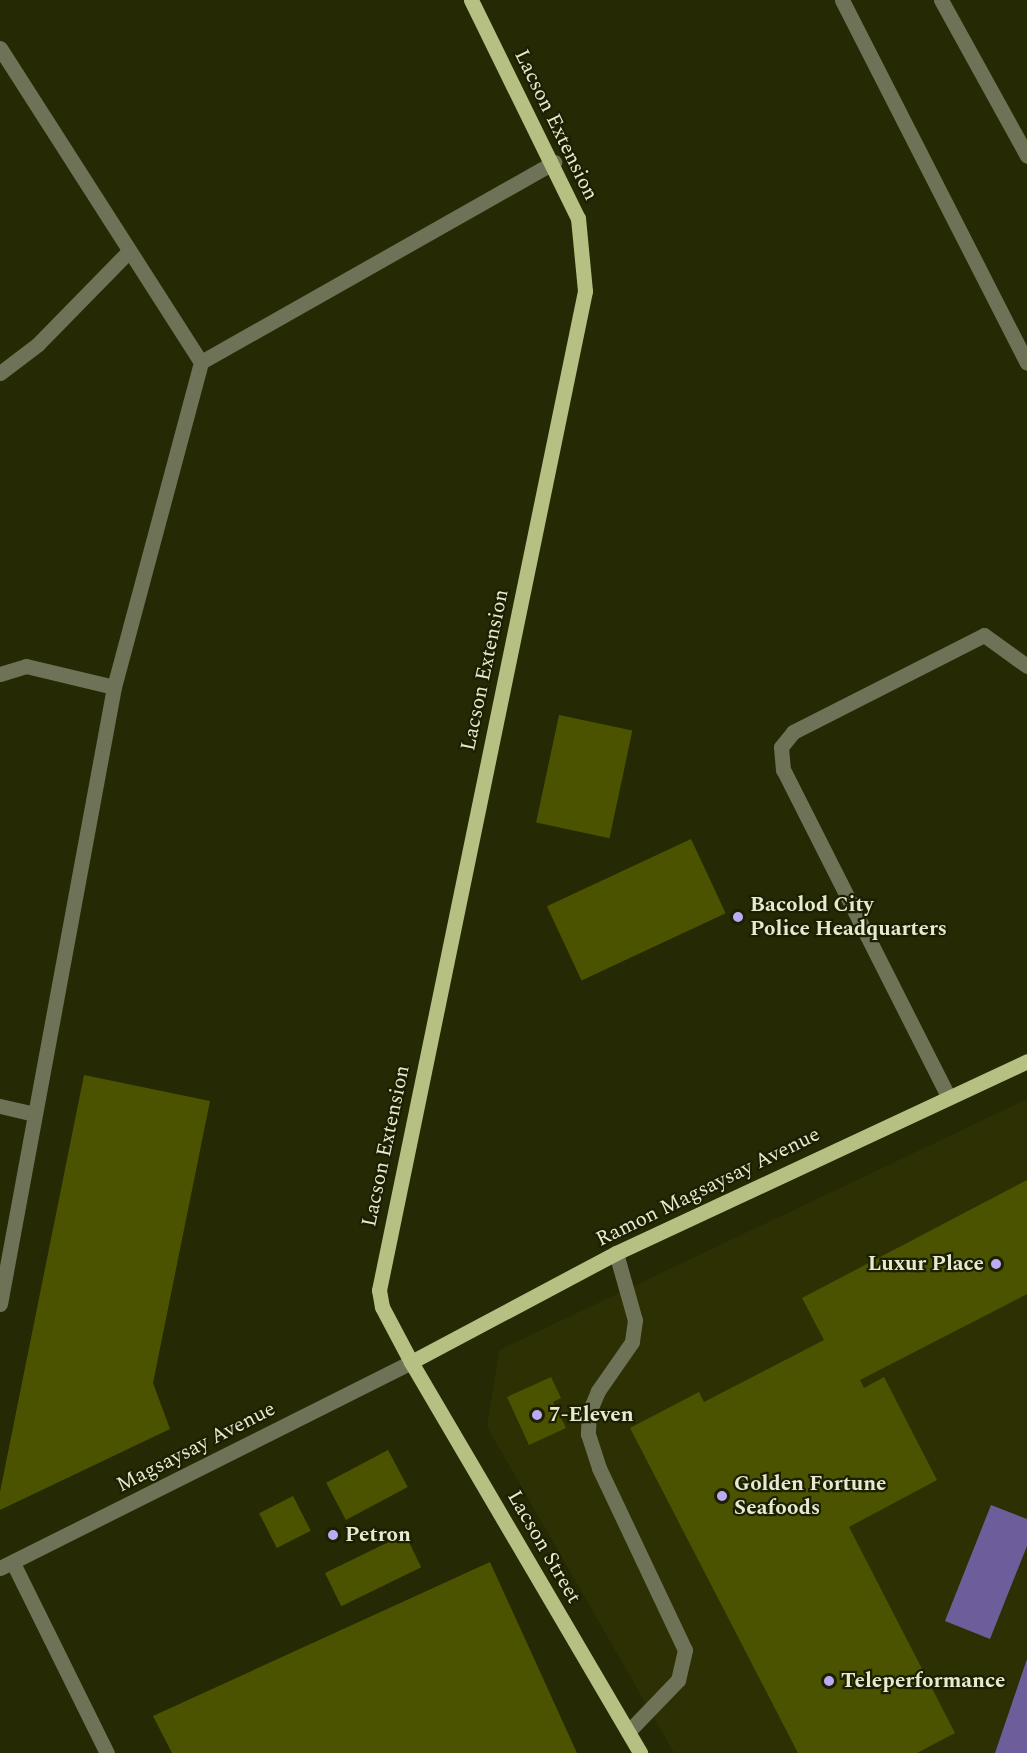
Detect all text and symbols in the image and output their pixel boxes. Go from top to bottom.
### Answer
street label: Lacson Extension [509,45,603,205]
street label: Lacson Extension [456,587,514,753]
place label: Bacolod City Police Headquarters [750,892,947,942]
marker: Bacolod City Police Headquarters [731,910,745,924]
street label: Lacson Extension [357,1063,415,1229]
street label: Ramon Magsaysay Avenue [592,1122,824,1252]
place label: Luxur Place [868,1251,984,1277]
marker: Luxur Place [989,1257,1003,1271]
street label: Magsaysay Avenue [112,1396,280,1498]
place label: 7-Eleven [549,1402,634,1428]
marker: 7-Eleven [530,1408,544,1422]
place label: Golden Fortune Seafoods [734,1471,887,1521]
street label: Lacson Street [501,1486,587,1608]
marker: Golden Fortune Seafoods [715,1489,729,1503]
place label: Petron [345,1522,411,1548]
marker: Petron [326,1528,340,1542]
place label: Teleperformance [841,1668,1006,1694]
marker: Teleperformance [822,1674,836,1688]

